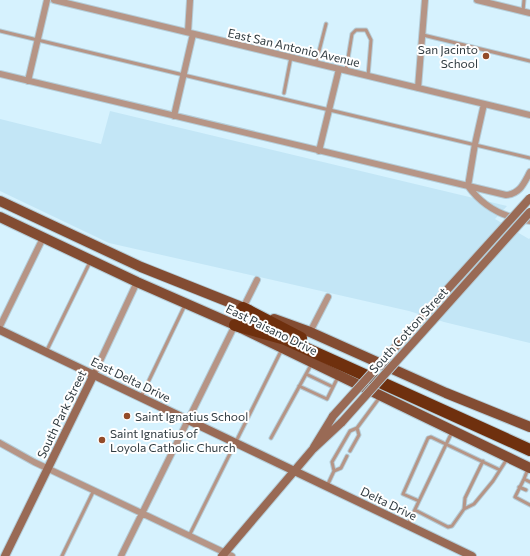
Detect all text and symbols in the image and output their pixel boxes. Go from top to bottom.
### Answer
street label: East San Antonio Avenue [227,25,361,69]
place label: San Jacinto School [418,42,478,70]
marker: San Jacinto School [481,51,491,61]
street label: South Cotton Street [366,284,450,376]
street label: East Paisano Drive [224,301,320,357]
street label: East Delta Drive [89,354,173,404]
street label: South Park Street [34,368,88,460]
place label: Saint Ignatius School [135,409,248,423]
marker: Saint Ignatius School [122,411,132,421]
place label: Saint Ignatius of Loyola Catholic Church [110,426,236,454]
marker: Saint Ignatius of Loyola Catholic Church [97,435,107,445]
street label: Delta Drive [359,483,419,523]

